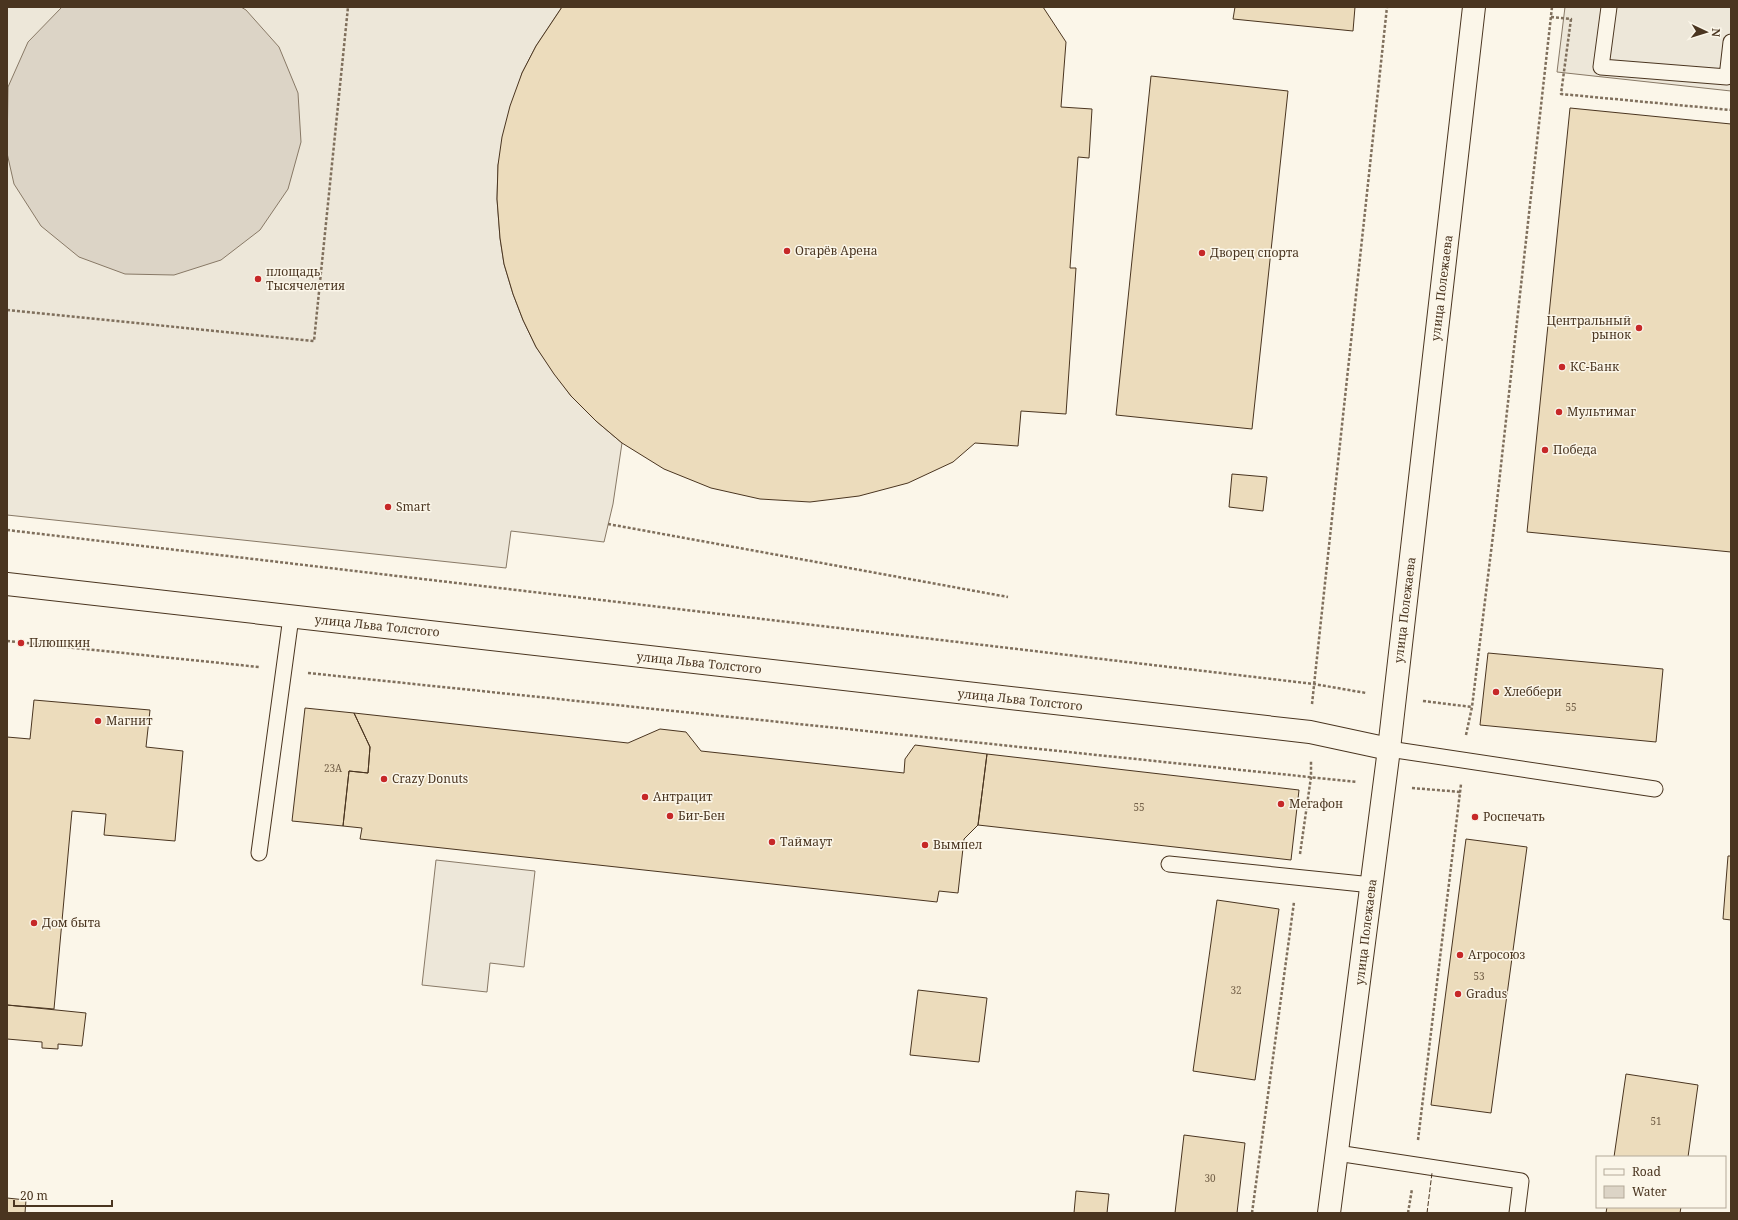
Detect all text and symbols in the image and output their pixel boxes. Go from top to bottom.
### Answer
north arrow [1686,12,1726,52]
text: N [1709,28,1724,38]
street label: улица Полежаева [1427,234,1456,342]
place label: Огарёв Арена [795,242,878,259]
place label: Дворец cпорта [1210,244,1299,261]
marker: Огарёв Арена [782,246,792,256]
marker: Дворец cпорта [1197,248,1207,258]
place label: площадь Тысячелетия [266,263,345,294]
marker: площадь Тысячелетия [253,274,263,284]
place label: Центральный рынок [1546,312,1632,343]
marker: Центральный рынок [1634,323,1644,333]
place label: КС-Банк [1570,358,1620,375]
marker: КС-Банк [1557,362,1567,372]
place label: Мультимаг [1567,403,1636,420]
marker: Мультимаг [1554,407,1564,417]
place label: Победа [1553,441,1597,458]
marker: Победа [1540,445,1550,455]
place label: Smart [396,498,431,515]
marker: Smart [383,502,393,512]
street label: улица Полежаева [1390,556,1419,664]
street label: улица Льва Толстого [314,610,440,641]
place label: Плюшкин [29,634,90,651]
marker: Плюшкин [16,638,26,648]
street label: улица Льва Толстого [636,647,762,678]
place label: Хлеббери [1504,683,1562,700]
street label: улица Льва Толстого [957,684,1083,715]
marker: Хлеббери [1491,687,1501,697]
house number: 55 [1565,700,1577,714]
place label: Магнит [106,712,153,729]
marker: Магнит [93,716,103,726]
house number: 23А [324,761,343,775]
place label: Crazy Donuts [392,770,468,787]
marker: Crazy Donuts [379,774,389,784]
place label: Антрацит [653,788,713,805]
marker: Антрацит [640,792,650,802]
place label: Мегафон [1289,795,1343,812]
marker: Мегафон [1276,799,1286,809]
house number: 55 [1133,800,1145,814]
place label: Биг-Бен [678,807,725,824]
place label: Роспечать [1483,808,1545,825]
marker: Биг-Бен [665,811,675,821]
marker: Роспечать [1470,812,1480,822]
place label: Таймаут [780,833,833,850]
place label: Вымпел [933,836,982,853]
marker: Таймаут [767,837,777,847]
marker: Вымпел [920,840,930,850]
street label: улица Полежаева [1351,878,1380,986]
place label: Дом быта [42,914,101,931]
marker: Дом быта [29,918,39,928]
place label: Агросоюз [1468,946,1525,963]
marker: Агросоюз [1455,950,1465,960]
house number: 53 [1473,969,1485,983]
house number: 32 [1230,983,1242,997]
place label: Gradus [1466,985,1507,1002]
marker: Gradus [1453,989,1463,999]
house number: 51 [1650,1114,1662,1128]
legend [1596,1156,1726,1208]
text: Road [1632,1163,1662,1180]
house number: 30 [1204,1171,1216,1185]
scale bar [14,1182,112,1208]
text: Water [1632,1183,1667,1200]
text: 20 m [20,1187,48,1204]

